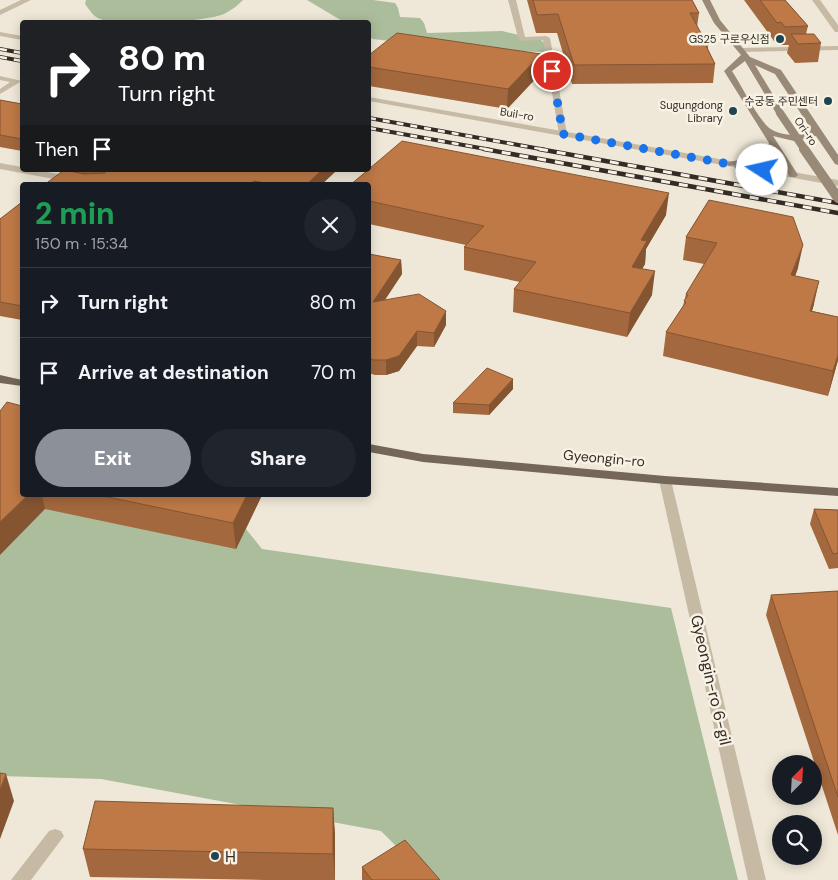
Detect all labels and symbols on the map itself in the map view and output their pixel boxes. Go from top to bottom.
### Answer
place label: GS25 구로우신점 [689,32,770,46]
marker: GS25 구로우신점 [774,33,786,45]
pin [531,50,573,92]
place label: 수궁동 주민센터 [744,94,818,108]
marker: 수궁동 주민센터 [822,95,834,107]
place label: Sugungdong Library [660,98,723,125]
street label: Buil-ro [499,104,535,124]
marker: Sugungdong Library [727,105,739,117]
street label: Ori-ro [791,114,821,148]
position arrow [735,143,787,195]
street label: Gyeongin-ro [562,445,646,471]
street label: Gyeongin-ro 6-gil [686,613,736,747]
north arrow [772,755,822,805]
place label: H [225,846,236,867]
marker: H [209,850,221,862]

